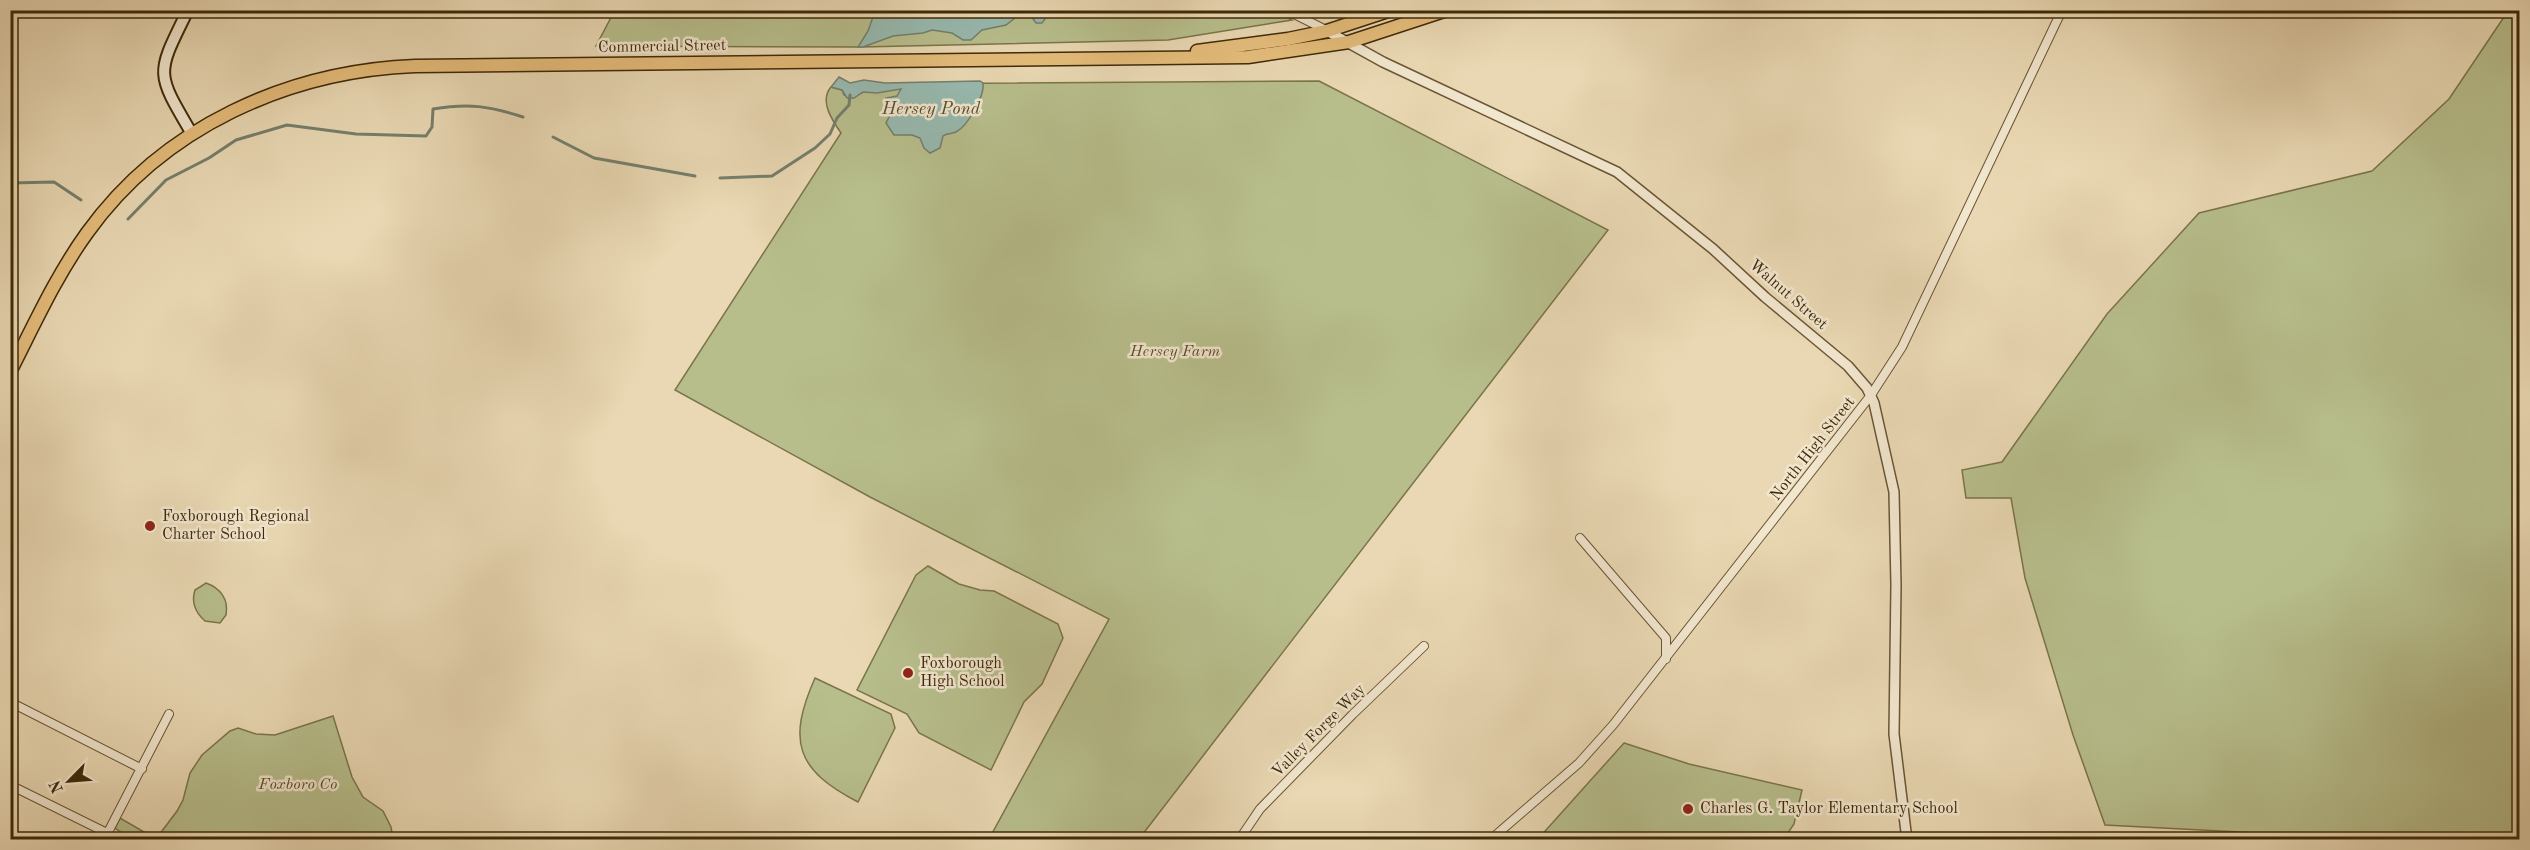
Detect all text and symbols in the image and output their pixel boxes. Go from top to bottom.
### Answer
street label: Commercial Street [598,38,727,56]
water label: Hersey Pond [881,100,981,118]
street label: Walnut Street [1746,257,1830,333]
park label: Hersey Farm [1129,344,1220,360]
street label: North High Street [1768,394,1859,504]
place label: Foxborough Regional Charter School [162,509,309,543]
marker: Foxborough Regional Charter School [143,519,157,533]
place label: Foxborough High School [920,656,1005,690]
marker: Foxborough High School [901,666,915,680]
street label: Valley Forge Way [1269,681,1369,781]
north arrow [39,751,99,811]
text: N [47,777,67,795]
park label: Foxboro Co [258,777,337,793]
place label: Charles G. Taylor Elementary School [1700,801,1958,817]
marker: Charles G. Taylor Elementary School [1681,802,1695,816]

